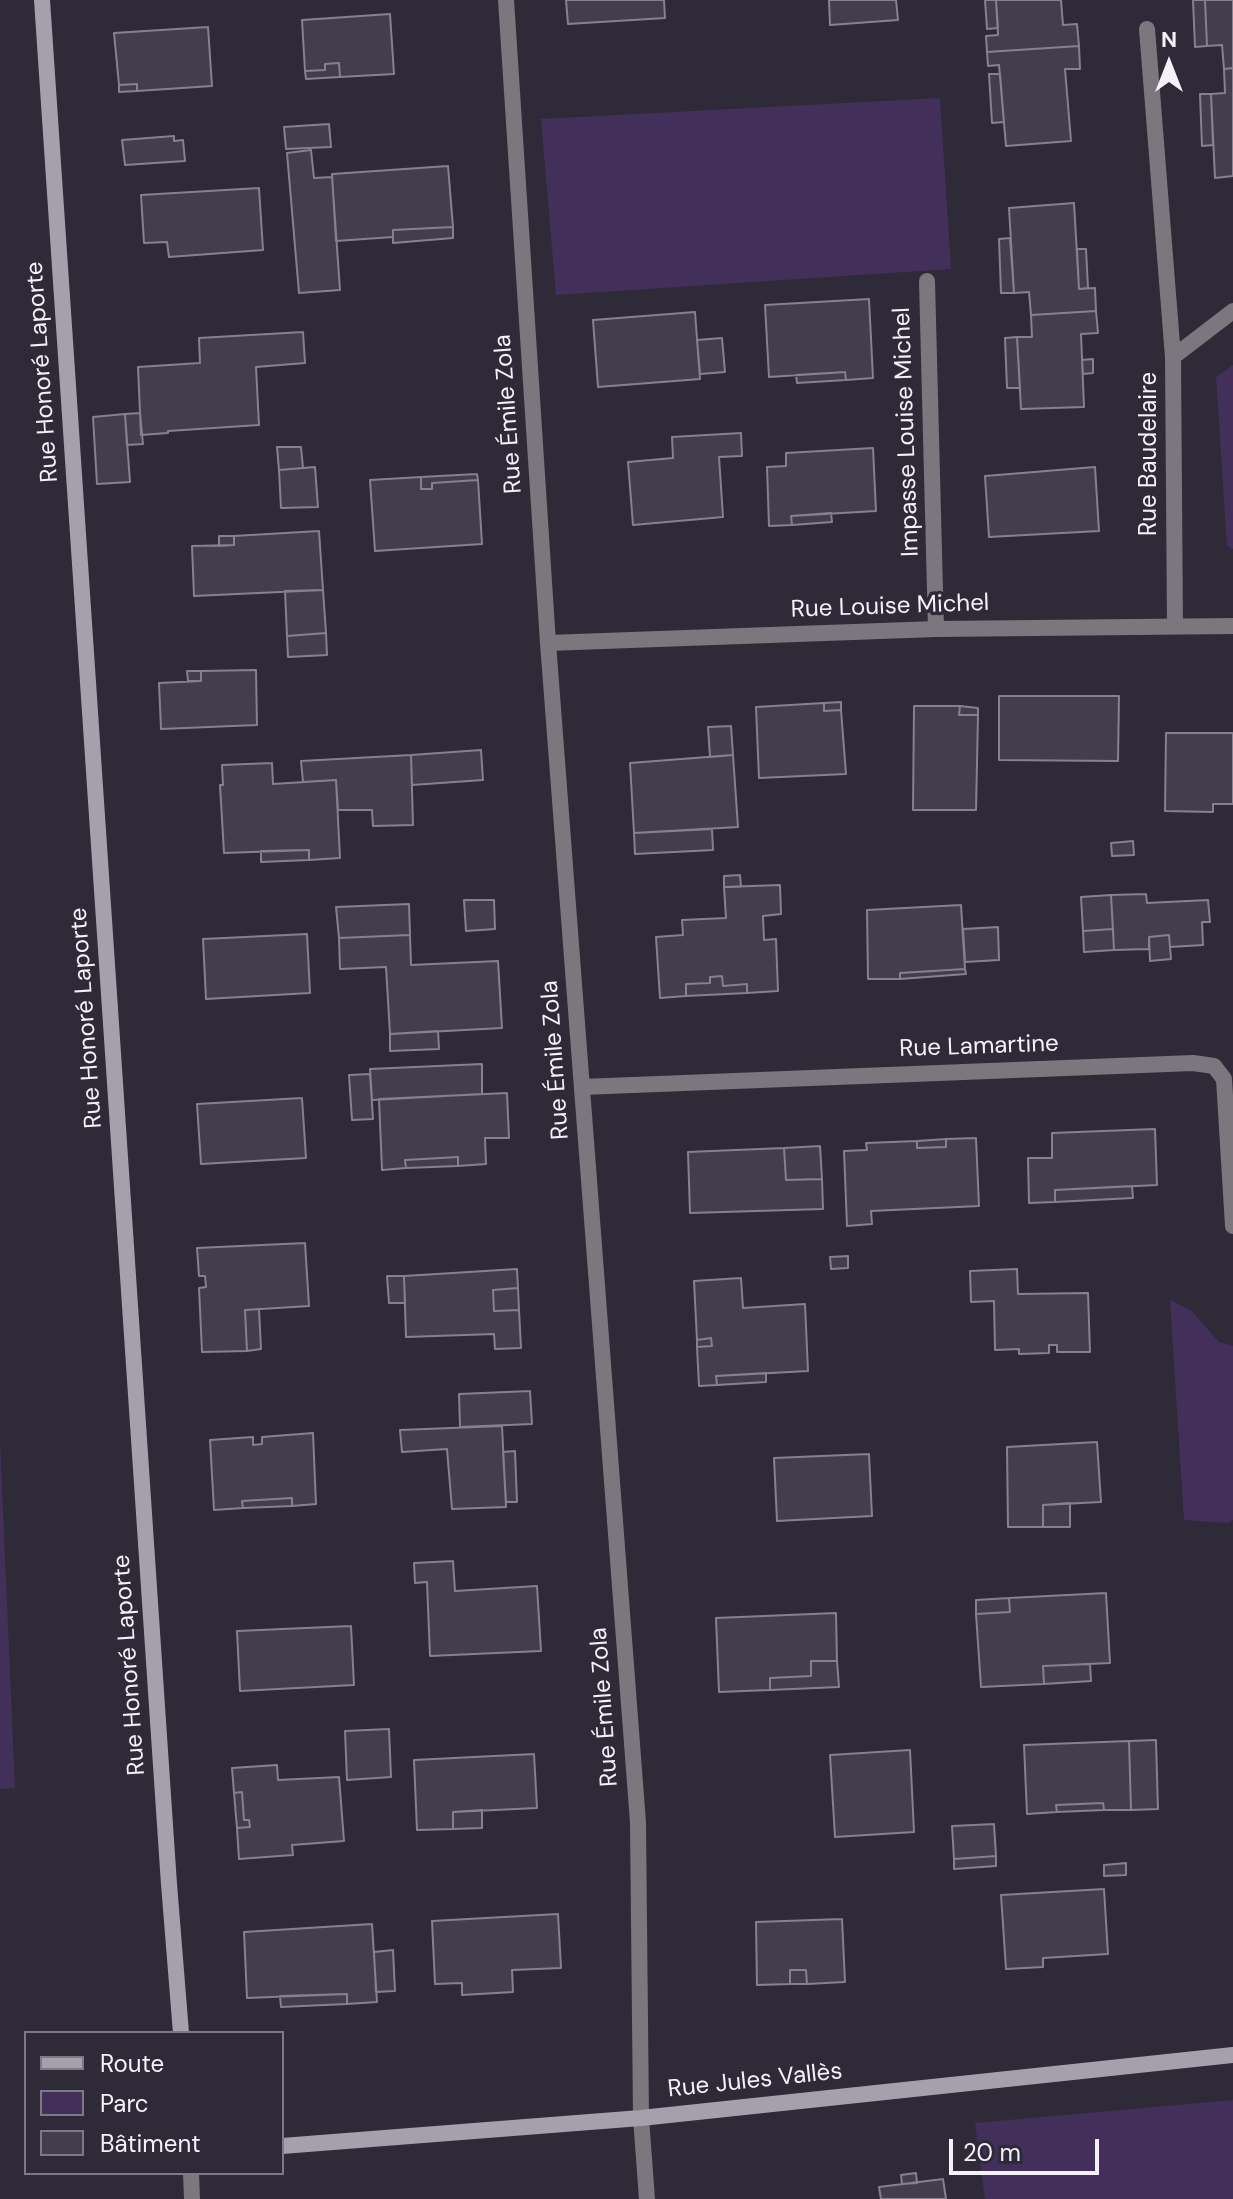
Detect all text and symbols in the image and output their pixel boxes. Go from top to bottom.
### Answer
north arrow [1129,24,1209,104]
text: N [1161,25,1177,54]
street label: Rue Honoré Laporte [21,260,65,484]
street label: Impasse Louise Michel [888,307,926,557]
street label: Rue Émile Zola [489,333,529,495]
street label: Rue Baudelaire [1136,372,1164,536]
street label: Rue Louise Michel [790,589,990,625]
street label: Rue Honoré Laporte [65,906,109,1130]
street label: Rue Émile Zola [536,979,576,1141]
street label: Rue Lamartine [899,1030,1059,1064]
street label: Rue Honoré Laporte [108,1553,152,1777]
street label: Rue Émile Zola [585,1626,625,1788]
legend [24,2031,284,2175]
text: Route [100,2048,164,2079]
street label: Rue Jules Vallès [666,2058,844,2104]
text: Parc [100,2088,149,2119]
scale bar [953,2123,1103,2173]
text: Bâtiment [100,2128,201,2159]
text: 20 m [963,2137,1021,2168]

